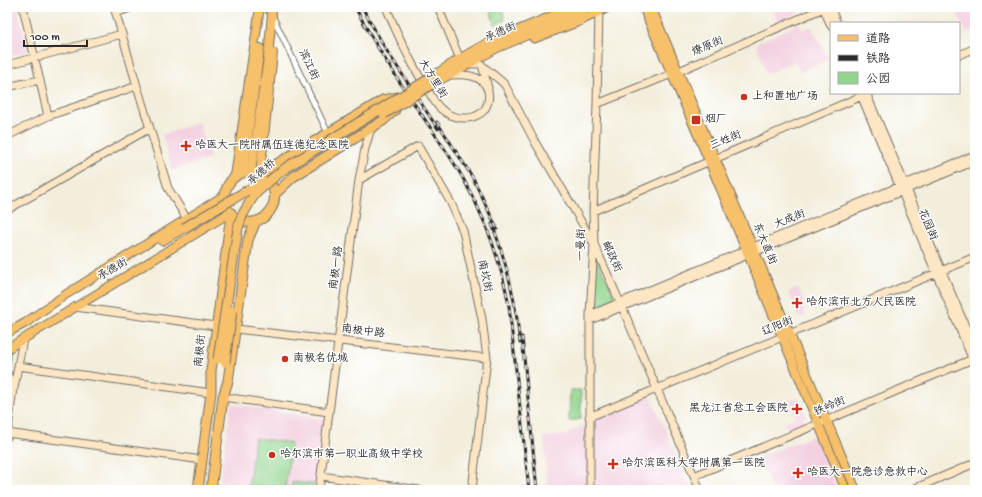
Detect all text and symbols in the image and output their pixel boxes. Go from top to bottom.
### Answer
street label: 承德街 [483,19,519,45]
scale bar [24,22,87,48]
legend [830,22,960,94]
text: 100 m [29,31,60,45]
text: 道路 [866,32,890,47]
street label: 燎原街 [690,34,726,59]
street label: 滨江街 [296,47,322,83]
text: 铁路 [866,52,890,67]
street label: 大方里街 [415,57,450,102]
text: 公园 [866,72,890,87]
place label: 上和置地广场 [752,90,818,103]
marker: 上和置地广场 [739,92,749,102]
place label: 烟厂 [705,113,727,126]
marker: 烟厂 [690,114,702,126]
street label: 三姓街 [708,128,744,153]
place label: 哈医大一院附属伍连德纪念医院 [195,138,349,152]
marker: 哈医大一院附属伍连德纪念医院 [180,140,192,152]
street label: 承德桥 [244,156,278,188]
street label: 大成街 [772,207,808,232]
street label: 花园街 [915,207,940,243]
street label: 东大直街 [750,221,779,268]
street label: 一曼街 [575,227,588,262]
street label: 邮政街 [599,239,625,275]
street label: 南极一路 [326,245,346,291]
street label: 承德街 [95,254,131,284]
street label: 南坎街 [475,258,495,294]
place label: 哈尔滨市北方人民医院 [806,296,916,309]
marker: 哈尔滨市北方人民医院 [791,297,803,309]
street label: 辽阳街 [760,314,796,339]
street label: 南极中路 [340,321,386,341]
street label: 南极街 [191,333,209,368]
place label: 南极名优城 [293,351,348,365]
marker: 南极名优城 [280,354,290,364]
street label: 铁岭街 [812,394,848,419]
place label: 黑龙江省总工会医院 [689,401,788,415]
marker: 黑龙江省总工会医院 [791,403,803,415]
place label: 哈尔滨市第一职业高级中学校 [280,447,423,461]
marker: 哈尔滨市第一职业高级中学校 [267,450,277,460]
place label: 哈尔滨医科大学附属第一医院 [622,456,765,470]
marker: 哈尔滨医科大学附属第一医院 [607,458,619,470]
place label: 哈医大一院急诊急救中心 [807,465,928,479]
marker: 哈医大一院急诊急救中心 [792,467,804,479]

